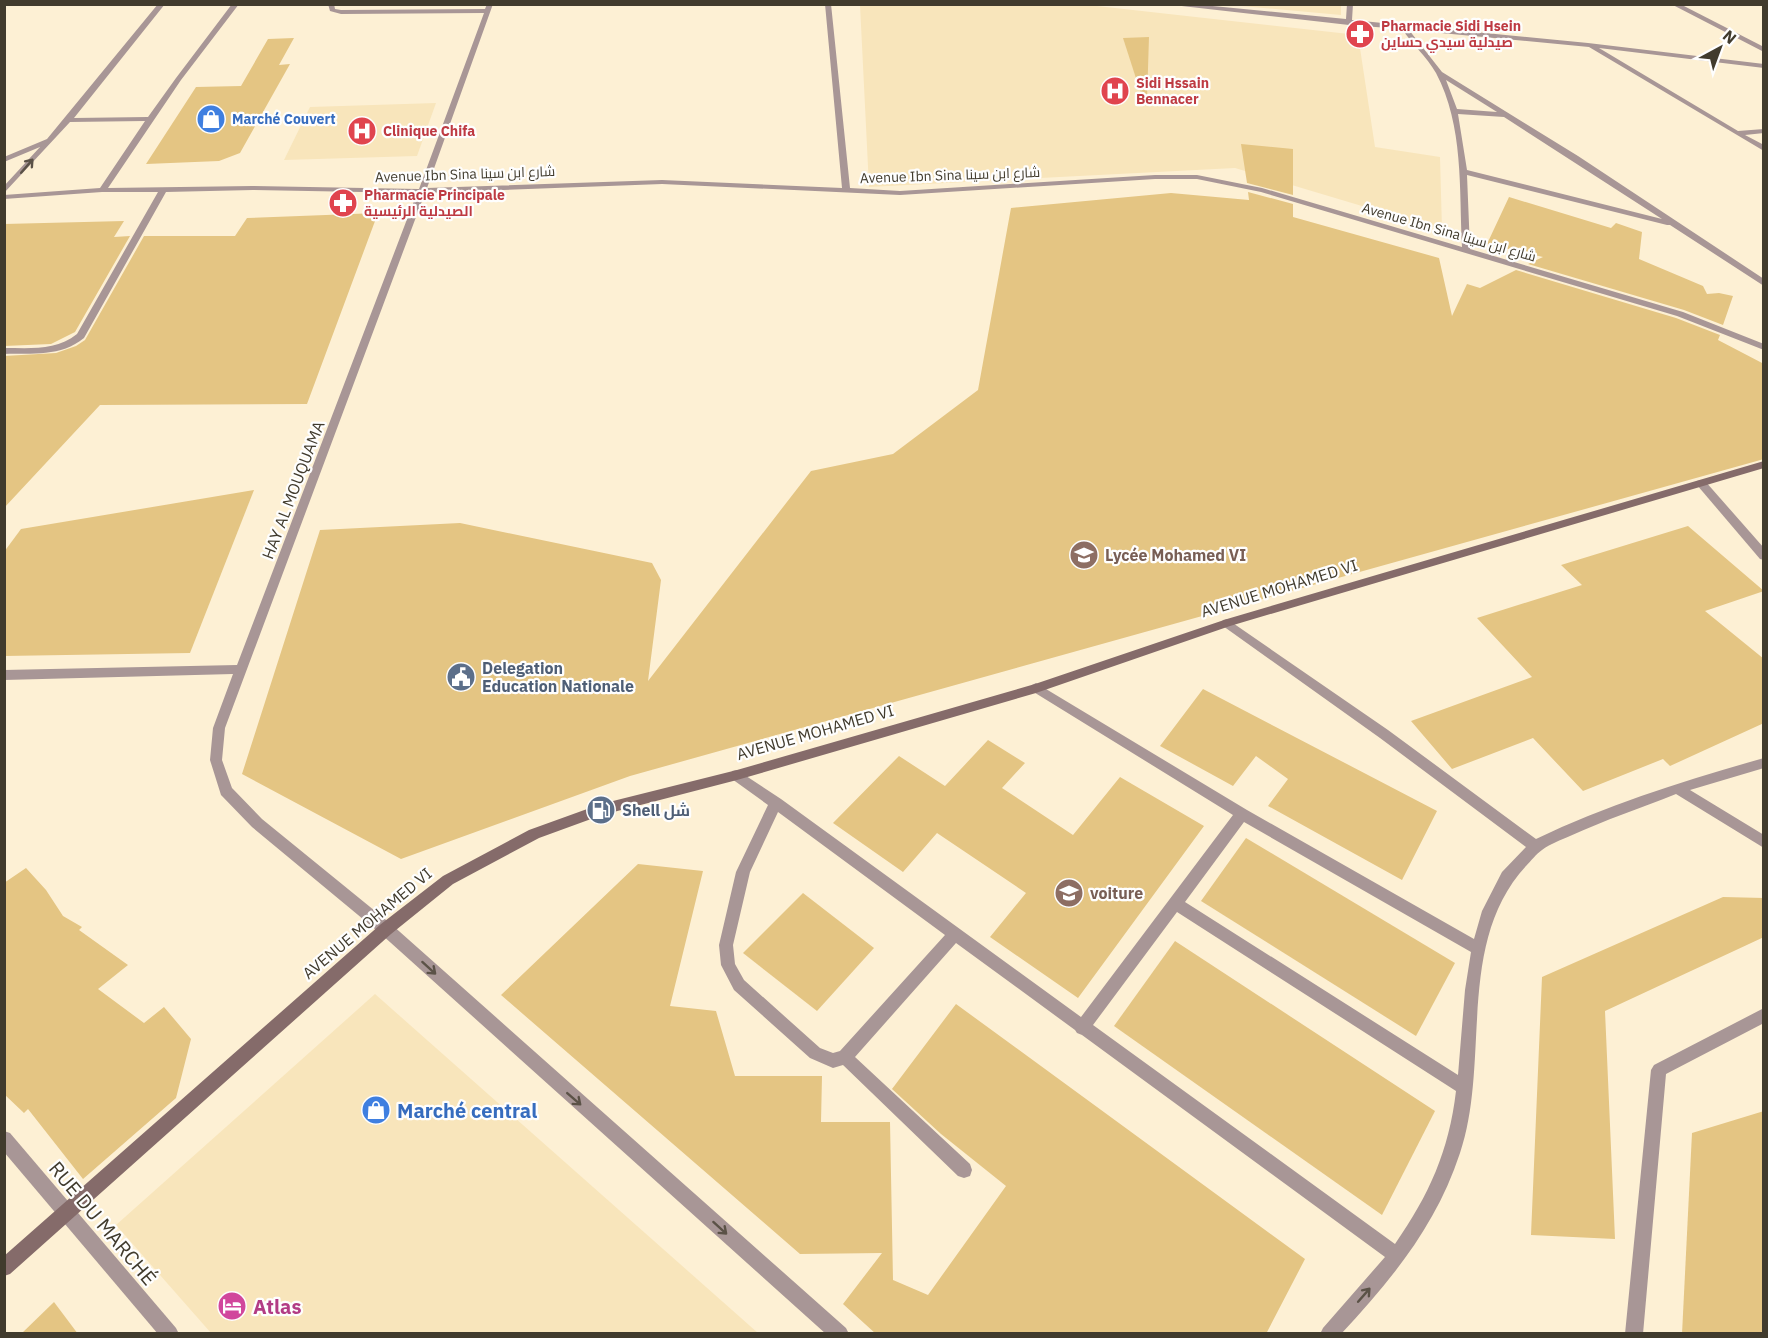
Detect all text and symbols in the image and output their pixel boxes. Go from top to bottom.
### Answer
place label: Pharmacie Sidi Hsein صيدلية سيدي حساين [1381,17,1521,53]
pharmacy icon: Pharmacie Sidi Hsein صيدلية سيدي حساين [1344,18,1376,50]
north arrow [1690,18,1750,78]
text: N [1719,25,1741,48]
place label: Sidi Hssain Bennacer [1136,74,1209,108]
hospital icon: Sidi Hssain Bennacer [1099,75,1131,107]
shop icon: Marché Couvert [195,103,227,135]
place label: Marché Couvert [232,110,336,128]
hospital icon: Clinique Chifa [346,115,378,147]
place label: Clinique Chifa [383,122,475,140]
one-way arrow [20,159,34,174]
street label: Avenue Ibn Sina شارع ابن سينا [375,162,555,186]
street label: Avenue Ibn Sina شارع ابن سينا [860,163,1040,187]
place label: Pharmacie Principale الصيدلية الرئيسية [364,186,505,220]
pharmacy icon: Pharmacie Principale الصيدلية الرئيسية [327,187,359,219]
street label: Avenue Ibn Sina شارع ابن سينا [1360,198,1538,266]
street label: HAY AL MOUQUAMA [257,418,329,562]
school or university icon: Lycée Mohamed VI [1068,539,1100,571]
place label: Lycée Mohamed VI [1105,545,1246,565]
street label: AVENUE MOHAMED VI [1198,555,1360,621]
place label: Delegation Education Nationale [482,658,634,696]
public building icon: Delegation Education Nationale [445,661,477,693]
street label: AVENUE MOHAMED VI [734,700,896,764]
fuel station icon: Shell شل [585,794,617,826]
place label: Shell شل [622,800,690,820]
street label: AVENUE MOHAMED VI [298,863,436,983]
school or university icon: voiture [1053,877,1085,909]
place label: voiture [1090,883,1143,903]
one-way arrow [421,961,436,975]
one-way arrow [566,1092,582,1105]
shop icon: Marché central [360,1094,392,1126]
place label: Marché central [397,1097,537,1124]
street label: RUE DU MARCHÉ [43,1155,163,1291]
one-way arrow [712,1221,727,1235]
one-way arrow [1357,1288,1371,1303]
hotel icon: Atlas [216,1290,248,1322]
place label: Atlas [253,1293,302,1320]

